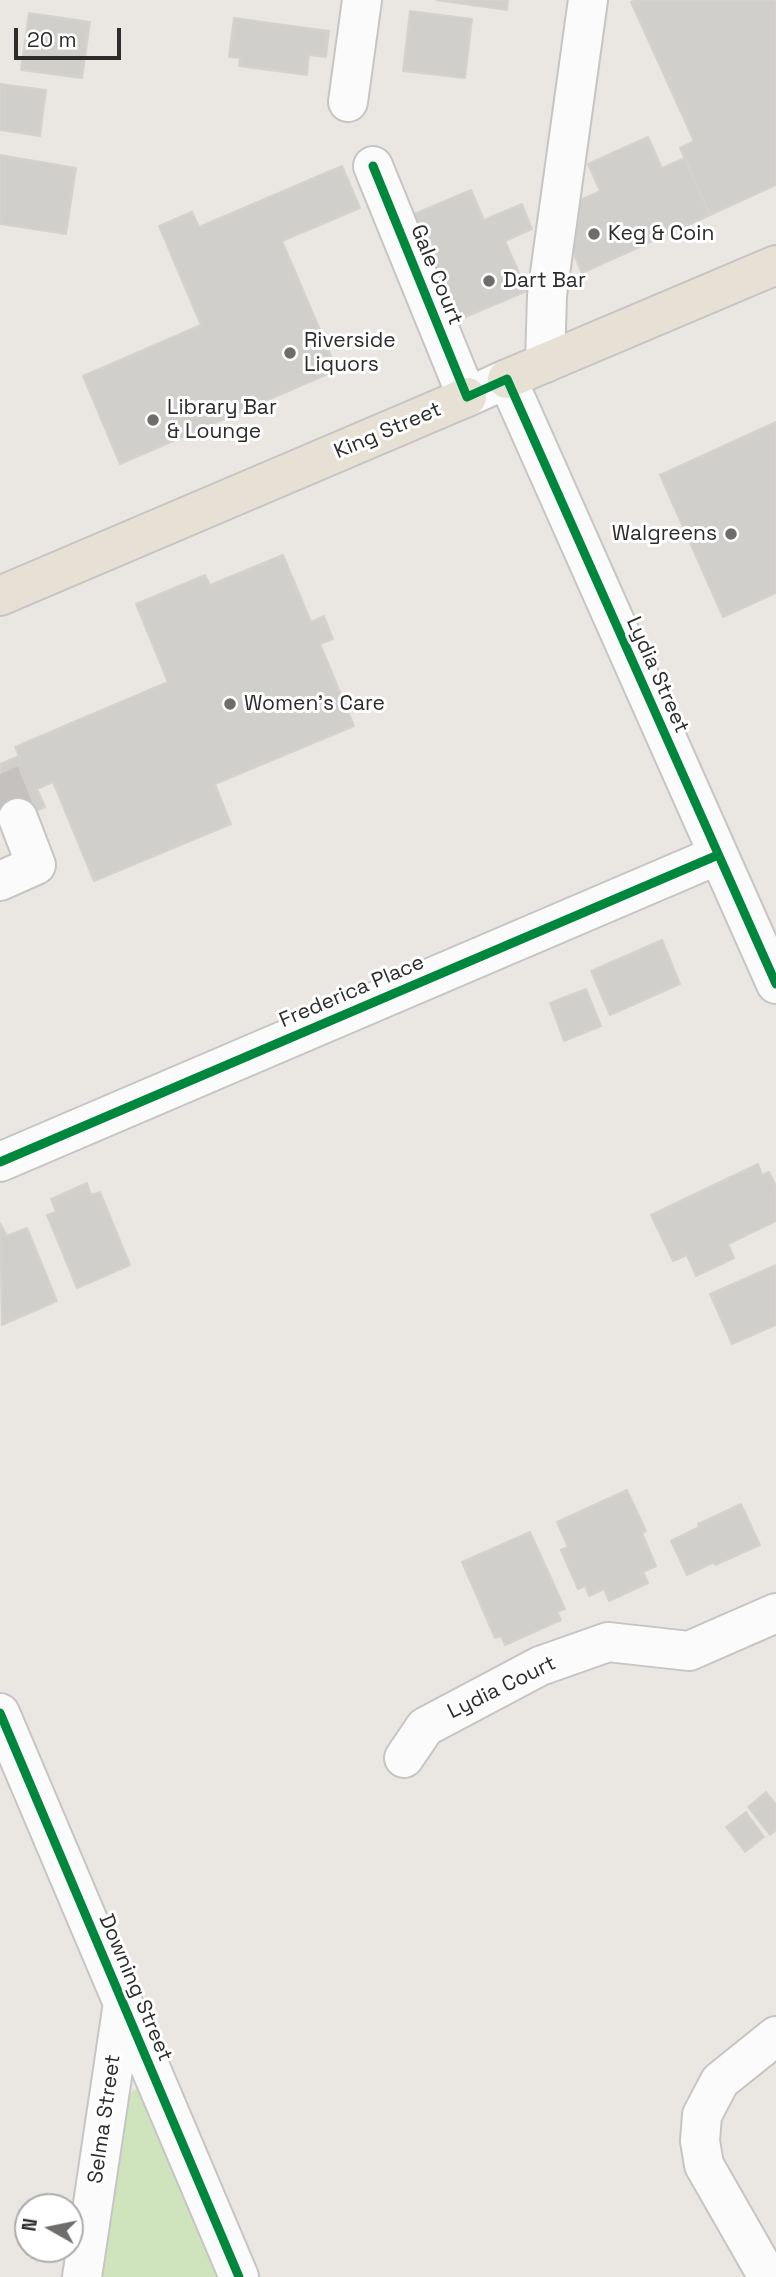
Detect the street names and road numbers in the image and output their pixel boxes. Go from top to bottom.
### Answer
street label: Gale Court [405,221,467,329]
street label: King Street [331,397,445,465]
street label: Lydia Street [620,613,694,737]
street label: Frederica Place [276,950,428,1034]
street label: Lydia Court [444,1651,560,1725]
street label: Downing Street [93,1911,177,2065]
street label: Selma Street [83,2053,127,2185]

